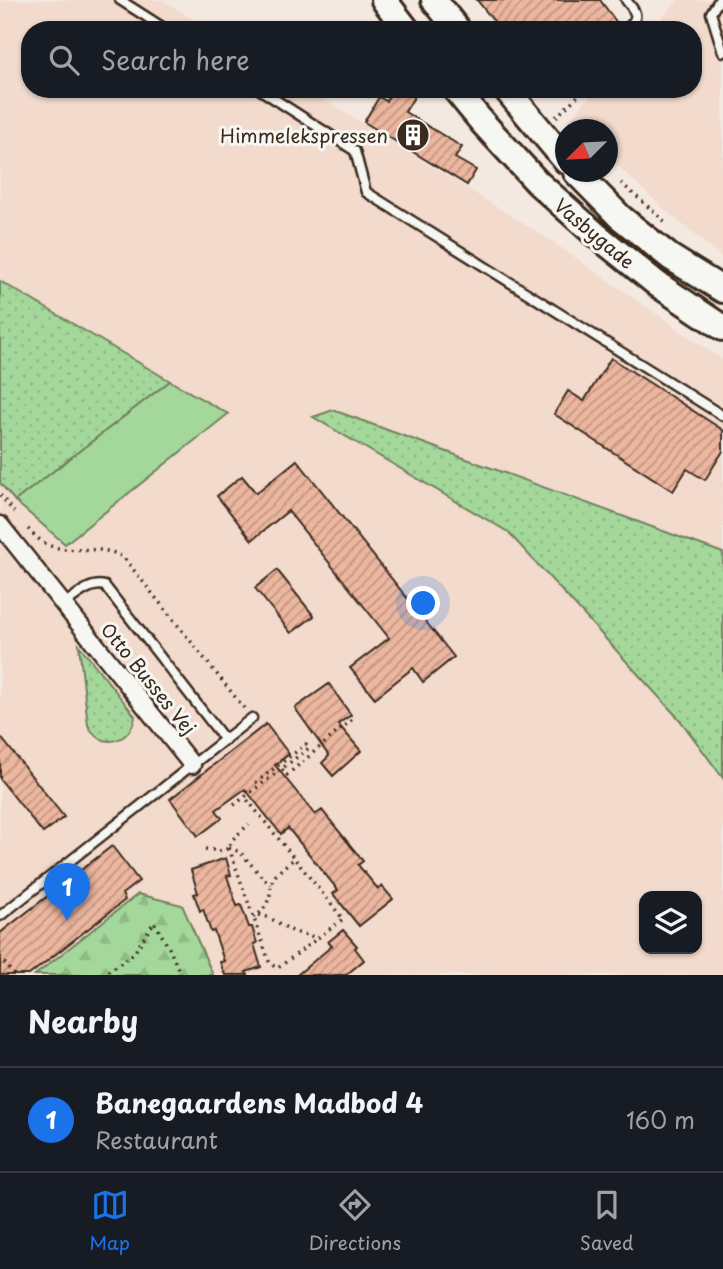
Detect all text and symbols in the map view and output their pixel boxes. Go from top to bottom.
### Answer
search box [21,21,702,98]
text: Search here [101,40,250,79]
icon: search [45,41,83,79]
building icon: Himmelekspressen [394,116,432,154]
north arrow [555,119,618,182]
place label: Himmelekspressen [220,121,388,149]
street label: Vasbygade [549,191,641,275]
your location [406,586,440,620]
street label: Otto Busses Vej [95,616,203,740]
pin: 1 [44,863,90,921]
map controls [639,891,702,954]
button: layers [639,891,702,954]
text: Nearby [28,998,138,1043]
text: Banegaardens Madbod 4 [95,1083,423,1122]
text: 1 [46,1102,57,1137]
text: 160 m [626,1102,695,1137]
text: Restaurant [95,1122,218,1157]
tab: Map [89,1186,130,1256]
tab: Directions [309,1186,401,1256]
tab: Saved [580,1186,634,1256]

